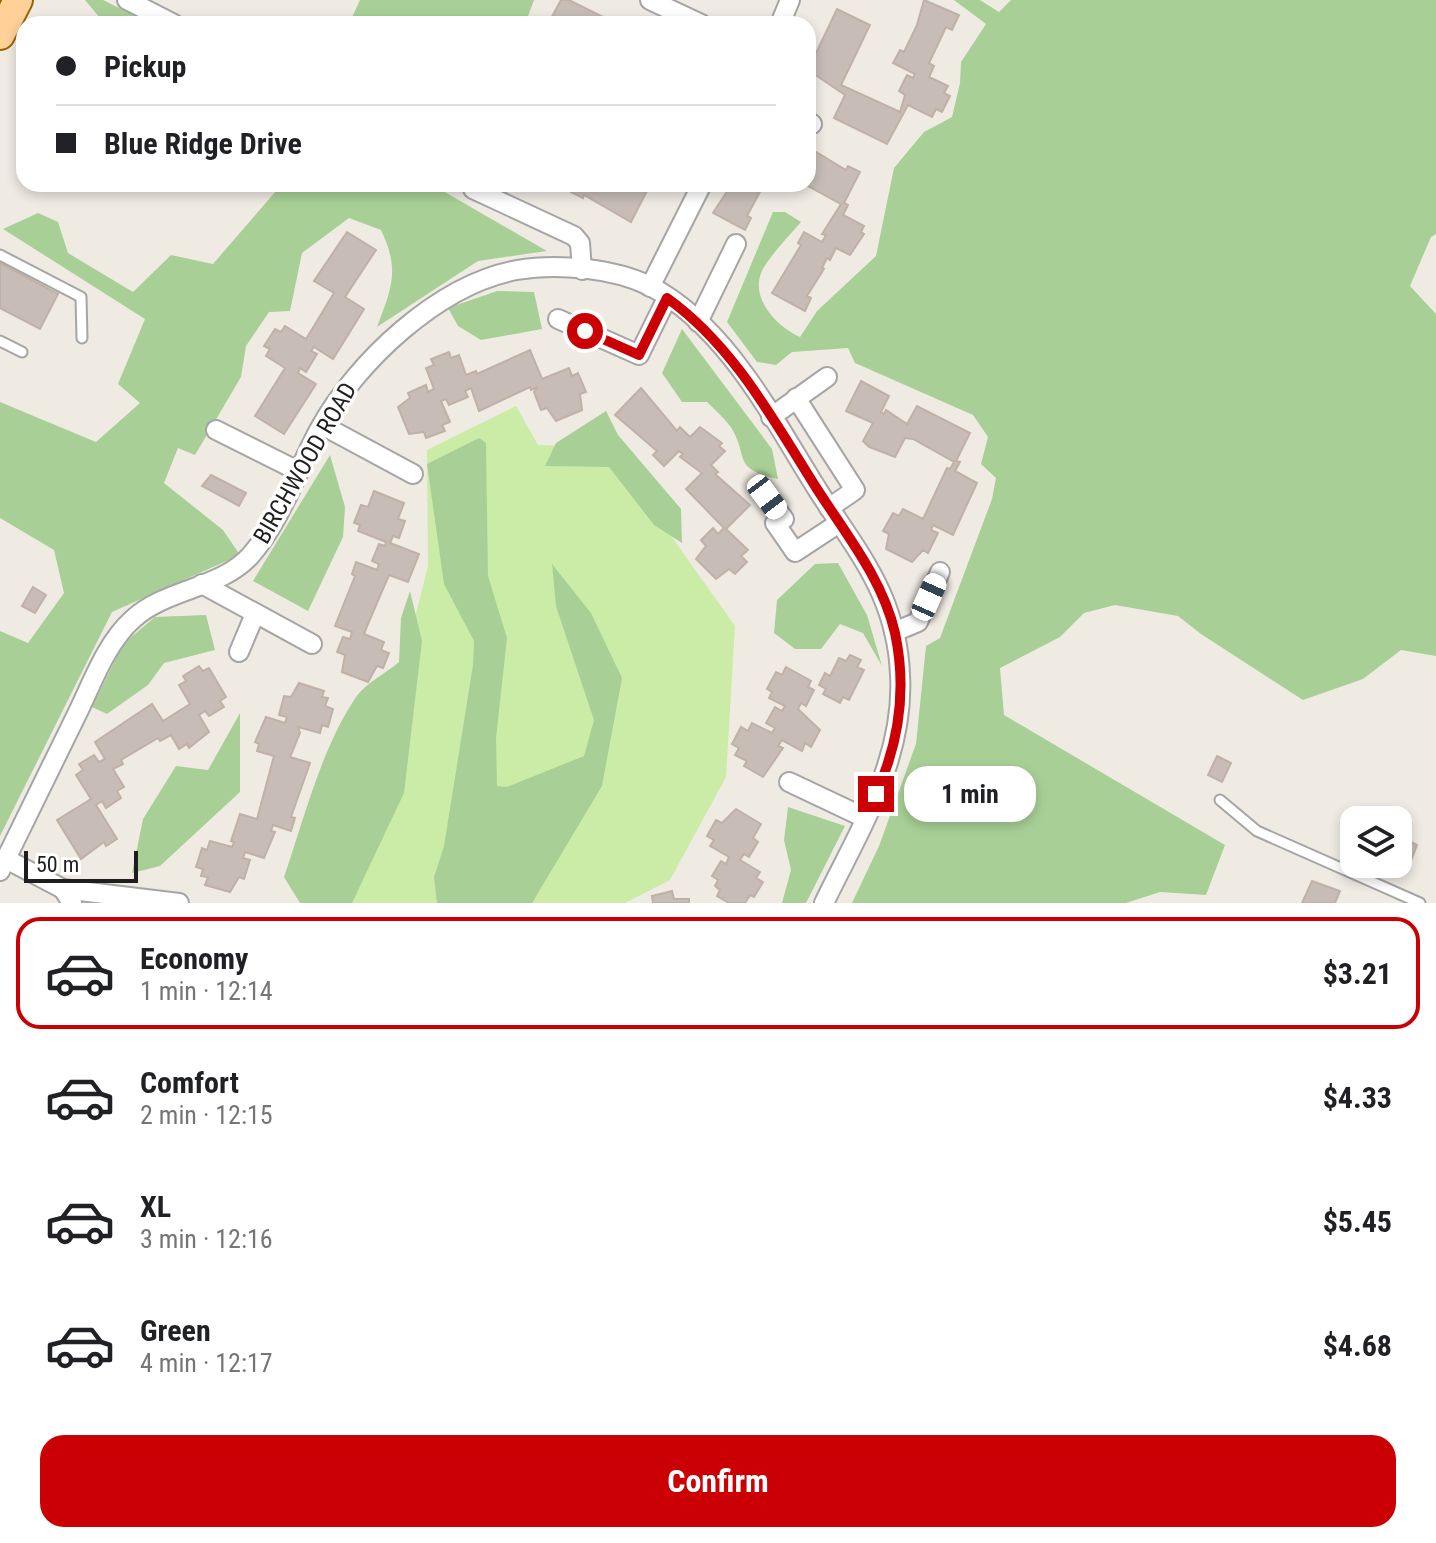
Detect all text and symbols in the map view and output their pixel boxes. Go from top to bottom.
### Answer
text: Pickup [104,49,186,84]
text: Blue Ridge Drive [104,126,302,161]
route start [567,313,603,349]
street label: BIRCHWOOD ROAD [248,378,362,548]
car [743,471,791,523]
car [908,570,950,624]
callout: 1 min [904,766,1036,822]
route end [858,776,894,812]
text: 1 min [941,779,999,809]
map controls [1340,806,1412,878]
button: layers [1340,806,1412,878]
scale bar [24,847,138,883]
text: 50 m [36,852,79,877]
icon: car [44,937,116,1009]
text: Economy [140,941,248,976]
text: $3.21 [1323,956,1392,991]
text: 1 min · 12:14 [140,976,273,1006]
icon: car [44,1061,116,1133]
text: Comfort [140,1065,239,1100]
text: $4.33 [1323,1080,1392,1115]
text: 2 min · 12:15 [140,1100,273,1130]
icon: car [44,1185,116,1257]
text: XL [140,1189,171,1224]
text: $5.45 [1323,1204,1392,1239]
text: 3 min · 12:16 [140,1224,273,1254]
icon: car [44,1309,116,1381]
text: Green [140,1313,211,1348]
text: $4.68 [1323,1328,1392,1363]
text: 4 min · 12:17 [140,1348,273,1378]
button: Confirm [40,1435,1396,1527]

